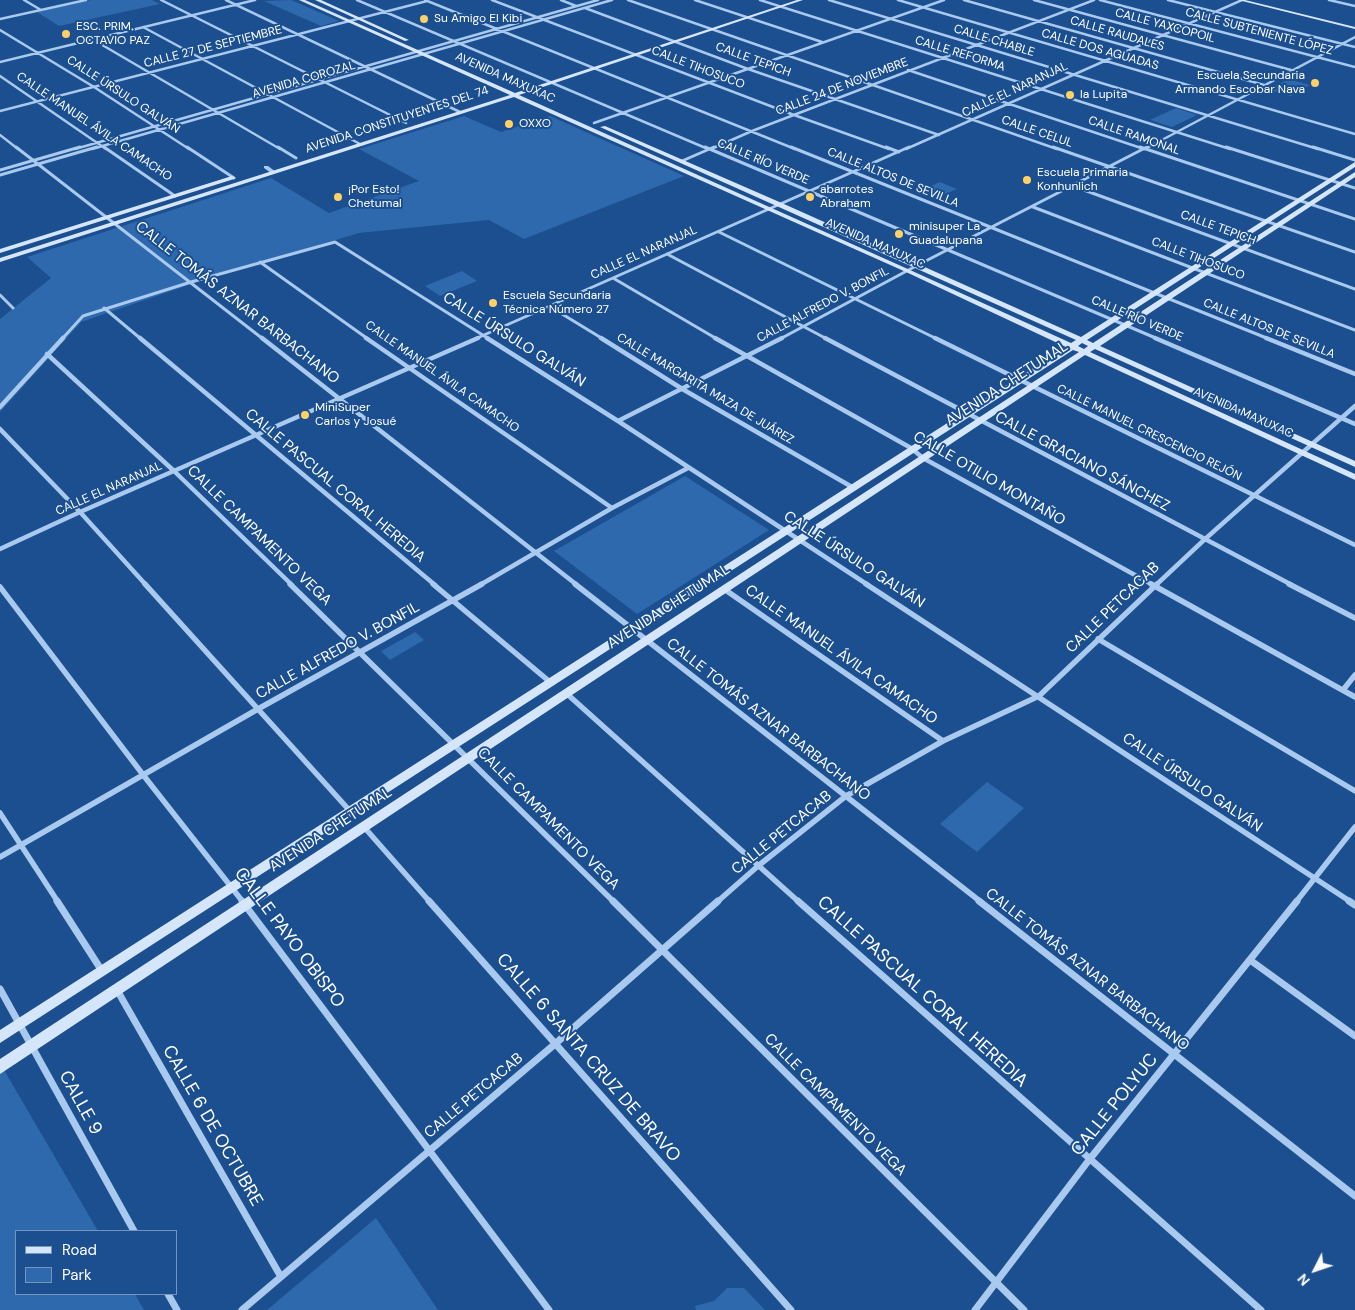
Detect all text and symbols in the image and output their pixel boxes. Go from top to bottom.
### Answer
street label: CALLE SUBTENIENTE LÓPEZ [1184,5,1334,59]
street label: CALLE YAXCOPOIL [1113,6,1217,46]
place label: Su Amigo El Kibi [434,12,522,26]
marker: Su Amigo El Kibi [418,13,430,25]
street label: CALLE RAUDALES [1068,14,1166,54]
place label: ESC. PRIM. OCTAVIO PAZ [76,20,150,48]
street label: CALLE CHABLE [952,22,1036,60]
street label: CALLE 27 DE SEPTIEMBRE [142,23,284,71]
street label: CALLE DOS AGUADAS [1040,26,1160,74]
marker: ESC. PRIM. OCTAVIO PAZ [60,28,72,40]
street label: CALLE REFORMA [913,33,1007,75]
street label: CALLE TEPICH [713,40,793,80]
street label: CALLE TIHOSUCO [649,44,747,92]
street label: AVENIDA MAXUXAC [453,49,557,107]
street label: CALLE ÚRSULO GALVÁN [64,53,182,137]
street label: CALLE 24 DE NOVIEMBRE [774,55,910,119]
street label: AVENIDA COROZAL [251,58,357,102]
street label: CALLE EL NARANJAL [960,59,1070,121]
street label: CALLE MANUEL ÁVILA CAMACHO [13,69,175,185]
place label: Escuela Secundaria Armando Escobar Nava [1175,69,1305,97]
marker: Escuela Secundaria Armando Escobar Nava [1309,77,1321,89]
street label: AVENIDA CONSTITUYENTES DEL 74 [304,84,490,156]
place label: la Lupita [1080,88,1127,102]
marker: la Lupita [1064,89,1076,101]
street label: CALLE CELUL [999,113,1075,151]
street label: CALLE RAMONAL [1086,114,1182,158]
place label: OXXO [519,117,551,131]
marker: OXXO [503,118,515,130]
street label: CALLE RÍO VERDE [715,136,811,188]
street label: CALLE ALTOS DE SEVILLA [825,145,961,211]
place label: Escuela Primaria Konhunlich [1037,166,1128,194]
marker: Escuela Primaria Konhunlich [1021,174,1033,186]
place label: ¡Por Esto! Chetumal [348,183,402,211]
place label: abarrotes Abraham [820,183,873,211]
marker: ¡Por Esto! Chetumal [332,191,344,203]
marker: abarrotes Abraham [804,191,816,203]
street label: CALLE TEPICH [1178,208,1258,248]
street label: AVENIDA MAXUXAC [823,215,927,273]
street label: CALLE TOMÁS AZNAR BARBACHANO [132,218,342,388]
place label: minisuper La Guadalupana [909,220,983,248]
street label: CALLE EL NARANJAL [589,223,699,283]
marker: minisuper La Guadalupana [893,228,905,240]
street label: CALLE TIHOSUCO [1149,235,1247,283]
street label: CALLE ALFREDO V. BONFIL [755,264,891,346]
street label: CALLE ÚRSULO GALVÁN [439,289,589,391]
place label: Escuela Secundaria Técnica Número 27 [503,289,611,317]
street label: CALLE RÍO VERDE [1089,293,1185,345]
street label: CALLE ALTOS DE SEVILLA [1201,296,1337,362]
marker: Escuela Secundaria Técnica Número 27 [487,297,499,309]
street label: CALLE MANUEL ÁVILA CAMACHO [362,318,522,436]
street label: CALLE MARGARITA MAZA DE JUÁREZ [614,330,796,448]
street label: AVENIDA CHETUMAL [942,338,1072,430]
street label: CALLE MANUEL CRESCENCIO REJÓN [1054,382,1244,484]
street label: AVENIDA MAXUXAC [1191,384,1295,442]
place label: MiniSuper Carlos y Josué [315,401,396,429]
street label: CALLE PASCUAL CORAL HEREDIA [241,405,429,567]
street label: CALLE GRACIANO SÁNCHEZ [992,408,1172,516]
marker: MiniSuper Carlos y Josué [299,409,311,421]
street label: CALLE OTILIO MONTAÑO [910,428,1068,530]
street label: CALLE EL NARANJAL [54,459,164,519]
street label: CALLE CAMPAMENTO VEGA [183,462,335,610]
street label: CALLE ÚRSULO GALVÁN [780,508,928,612]
street label: CALLE PETCACAB [1062,559,1164,657]
street label: AVENIDA CHETUMAL [604,561,734,653]
street label: CALLE MANUEL ÁVILA CAMACHO [741,581,941,729]
street label: CALLE ALFREDO V. BONFIL [253,598,423,704]
street label: CALLE TOMÁS AZNAR BARBACHANO [663,635,873,805]
street label: CALLE ÚRSULO GALVÁN [1119,729,1265,837]
street label: CALLE CAMPAMENTO VEGA [473,744,623,894]
street label: AVENIDA CHETUMAL [266,784,396,876]
street label: CALLE PETCACAB [728,787,836,879]
street label: CALLE PAYO OBISPO [229,864,349,1012]
street label: CALLE TOMÁS AZNAR BARBACHANO [982,885,1192,1055]
street label: CALLE PASCUAL CORAL HEREDIA [812,892,1032,1092]
street label: CALLE 6 SANTA CRUZ DE BRAVO [492,949,684,1167]
street label: CALLE CAMPAMENTO VEGA [760,1030,910,1180]
street label: CALLE 6 DE OCTUBRE [157,1042,267,1210]
street label: CALLE POLYUC [1067,1049,1163,1161]
street label: CALLE PETCACAB [421,1050,527,1142]
street label: CALLE 9 [54,1067,106,1139]
legend [15,1230,178,1295]
text: Road [62,1240,97,1260]
north arrow [1290,1245,1340,1295]
text: Park [62,1265,92,1285]
text: N [1294,1270,1314,1290]

